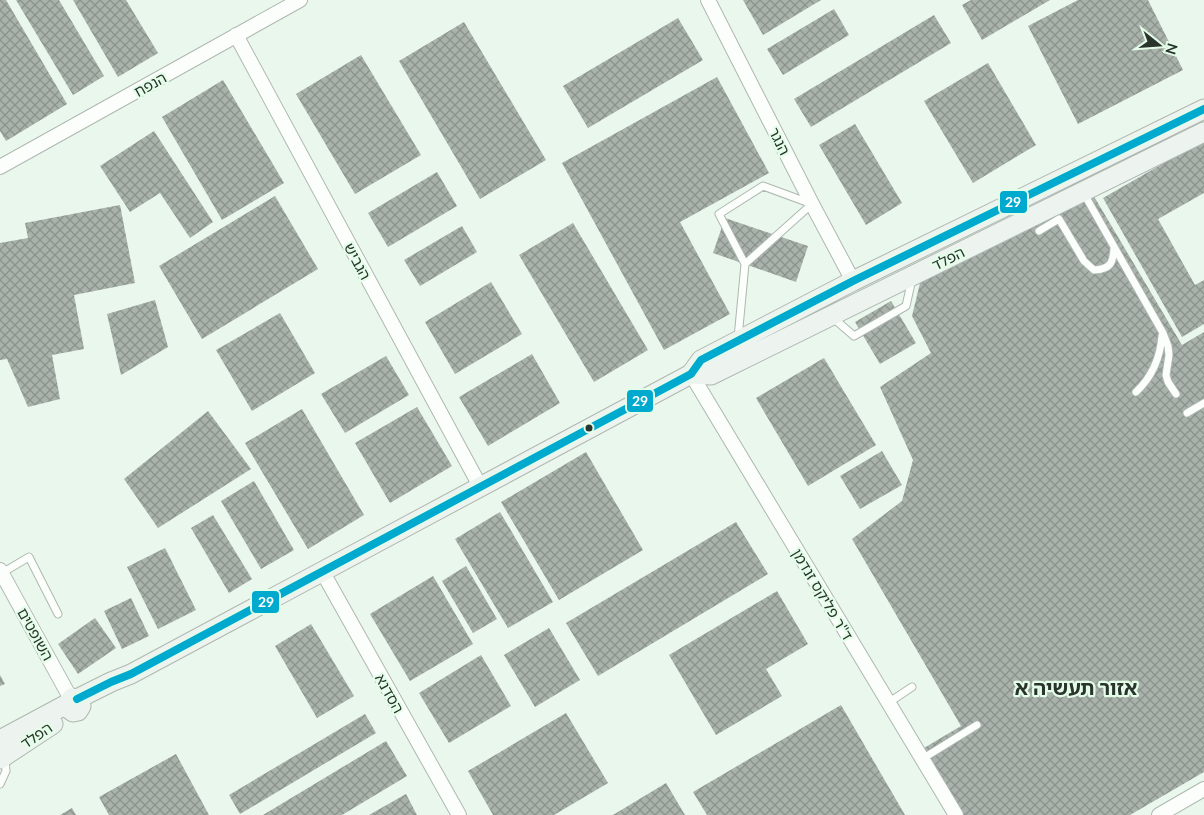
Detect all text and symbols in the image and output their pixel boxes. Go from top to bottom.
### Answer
north arrow [1134,20,1184,70]
text: N [1162,41,1182,57]
street label: הנפח [131,68,169,100]
street label: הנגר [766,124,794,158]
line badge: 29 [999,190,1028,214]
text: 29 [1005,193,1021,210]
street label: הגביש [341,240,375,282]
street label: הפלד [929,242,967,274]
line badge: 29 [626,389,654,413]
text: 29 [632,392,648,409]
unlabelled marker [584,423,594,433]
street label: ד''ר פליקס זנדמן [789,545,857,643]
line badge: 29 [251,590,280,614]
text: 29 [258,593,274,610]
street label: השופטים [14,605,58,663]
street label: הסדנא [372,670,408,716]
district label: אזור תעשיה א [1015,675,1137,699]
street label: הפלד [17,718,55,752]

